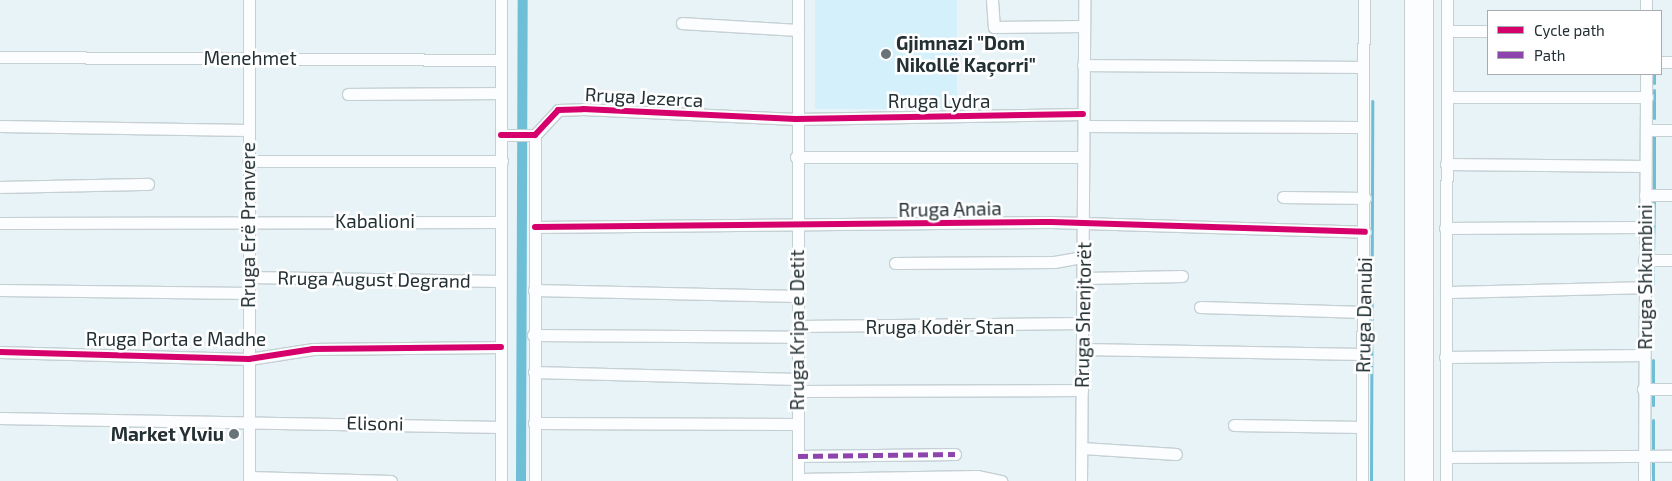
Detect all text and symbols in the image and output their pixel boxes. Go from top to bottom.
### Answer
legend [1487,10,1662,75]
text: Cycle path [1534,21,1605,39]
place label: Gjimnazi "Dom Nikollë Kaçorri" [896,32,1036,76]
text: Path [1534,46,1565,64]
street label: Menehmet [203,47,297,69]
marker: Gjimnazi "Dom Nikollë Kaçorri" [880,48,892,60]
street label: Rruga Jezerca [584,83,704,111]
street label: Rruga Lydra [888,90,990,112]
street label: Rruga Erë Pranvere [237,142,259,308]
street label: Rruga Anaia [898,197,1002,221]
street label: Rruga Shkumbini [1634,204,1656,350]
street label: Kabalioni [335,210,415,232]
street label: Rruga Shenjtorët [1070,242,1096,388]
street label: Rruga Kripa e Detit [786,249,808,411]
street label: Rruga Danubi [1352,257,1376,373]
street label: Rruga August Degrand [277,266,471,292]
street label: Rruga Kodër Stan [865,316,1015,338]
street label: Rruga Porta e Madhe [86,328,266,350]
street label: Elisoni [346,411,404,435]
place label: Market Ylviu [110,423,224,445]
marker: Market Ylviu [228,428,240,440]

